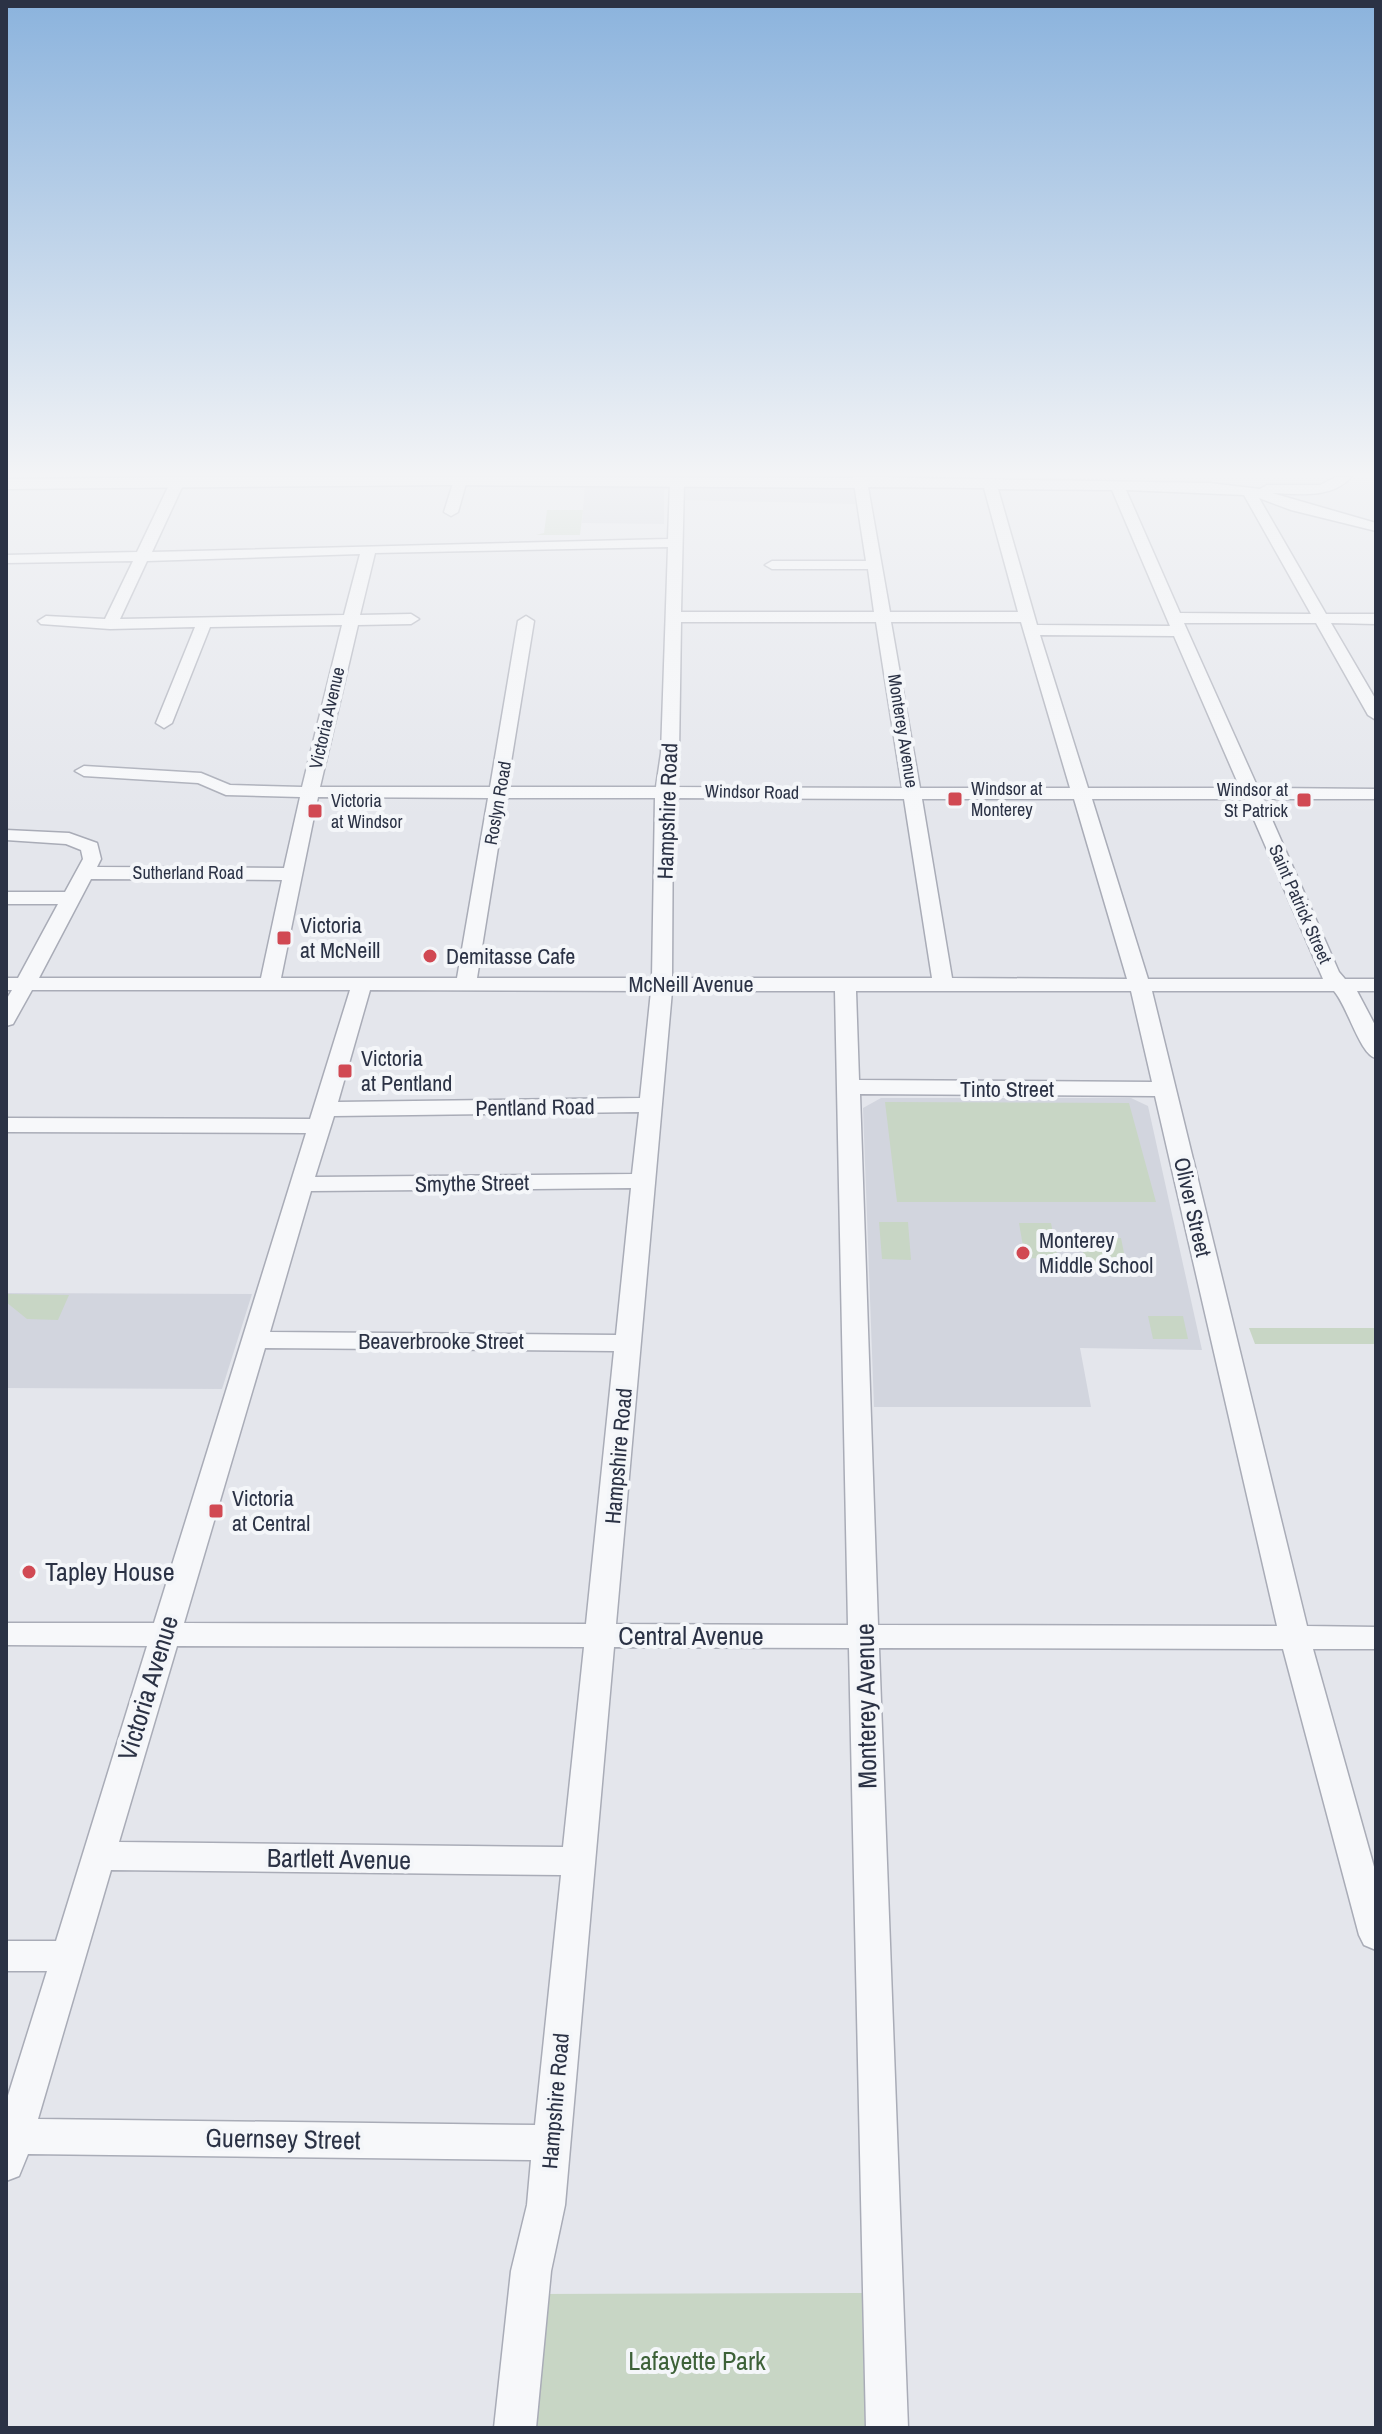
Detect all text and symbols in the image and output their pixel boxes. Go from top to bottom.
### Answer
street label: Victoria Avenue [303,665,350,771]
street label: Monterey Avenue [882,672,925,789]
street label: Hampshire Road [650,742,684,880]
street label: Roslyn Road [478,759,517,847]
place label: Windsor at Monterey [971,776,1042,822]
place label: Windsor at St Patrick [1217,777,1289,823]
street label: Windsor Road [705,778,799,805]
place label: Victoria at Windsor [331,788,402,834]
marker: Windsor at Monterey [946,790,964,808]
marker: Windsor at St Patrick [1295,791,1313,809]
marker: Victoria at Windsor [306,802,324,820]
street label: Saint Patrick Street [1263,840,1338,967]
street label: Sutherland Road [133,860,243,885]
place label: Victoria at McNeill [300,910,380,965]
marker: Victoria at McNeill [275,929,293,947]
place label: Demitasse Cafe [446,941,575,971]
marker: Demitasse Cafe [421,947,439,965]
street label: McNeill Avenue [628,969,754,999]
place label: Victoria at Pentland [361,1043,452,1098]
marker: Victoria at Pentland [336,1062,354,1080]
street label: Tinto Street [960,1074,1054,1104]
street label: Pentland Road [475,1091,595,1123]
street label: Oliver Street [1167,1154,1219,1260]
street label: Smythe Street [415,1167,529,1199]
place label: Monterey Middle School [1039,1225,1153,1280]
marker: Monterey Middle School [1014,1244,1032,1262]
street label: Beaverbrooke Street [358,1326,524,1356]
street label: Hampshire Road [597,1387,639,1525]
place label: Victoria at Central [232,1483,310,1538]
marker: Victoria at Central [207,1502,225,1520]
place label: Tapley House [45,1554,175,1589]
marker: Tapley House [20,1563,38,1581]
street label: Victoria Avenue [109,1611,186,1765]
street label: Central Avenue [618,1618,764,1653]
street label: Monterey Avenue [847,1623,884,1789]
street label: Bartlett Avenue [267,1840,411,1877]
street label: Hampshire Road [534,2032,576,2170]
street label: Guernsey Street [205,2120,361,2157]
park label: Lafayette Park [628,2343,766,2378]

